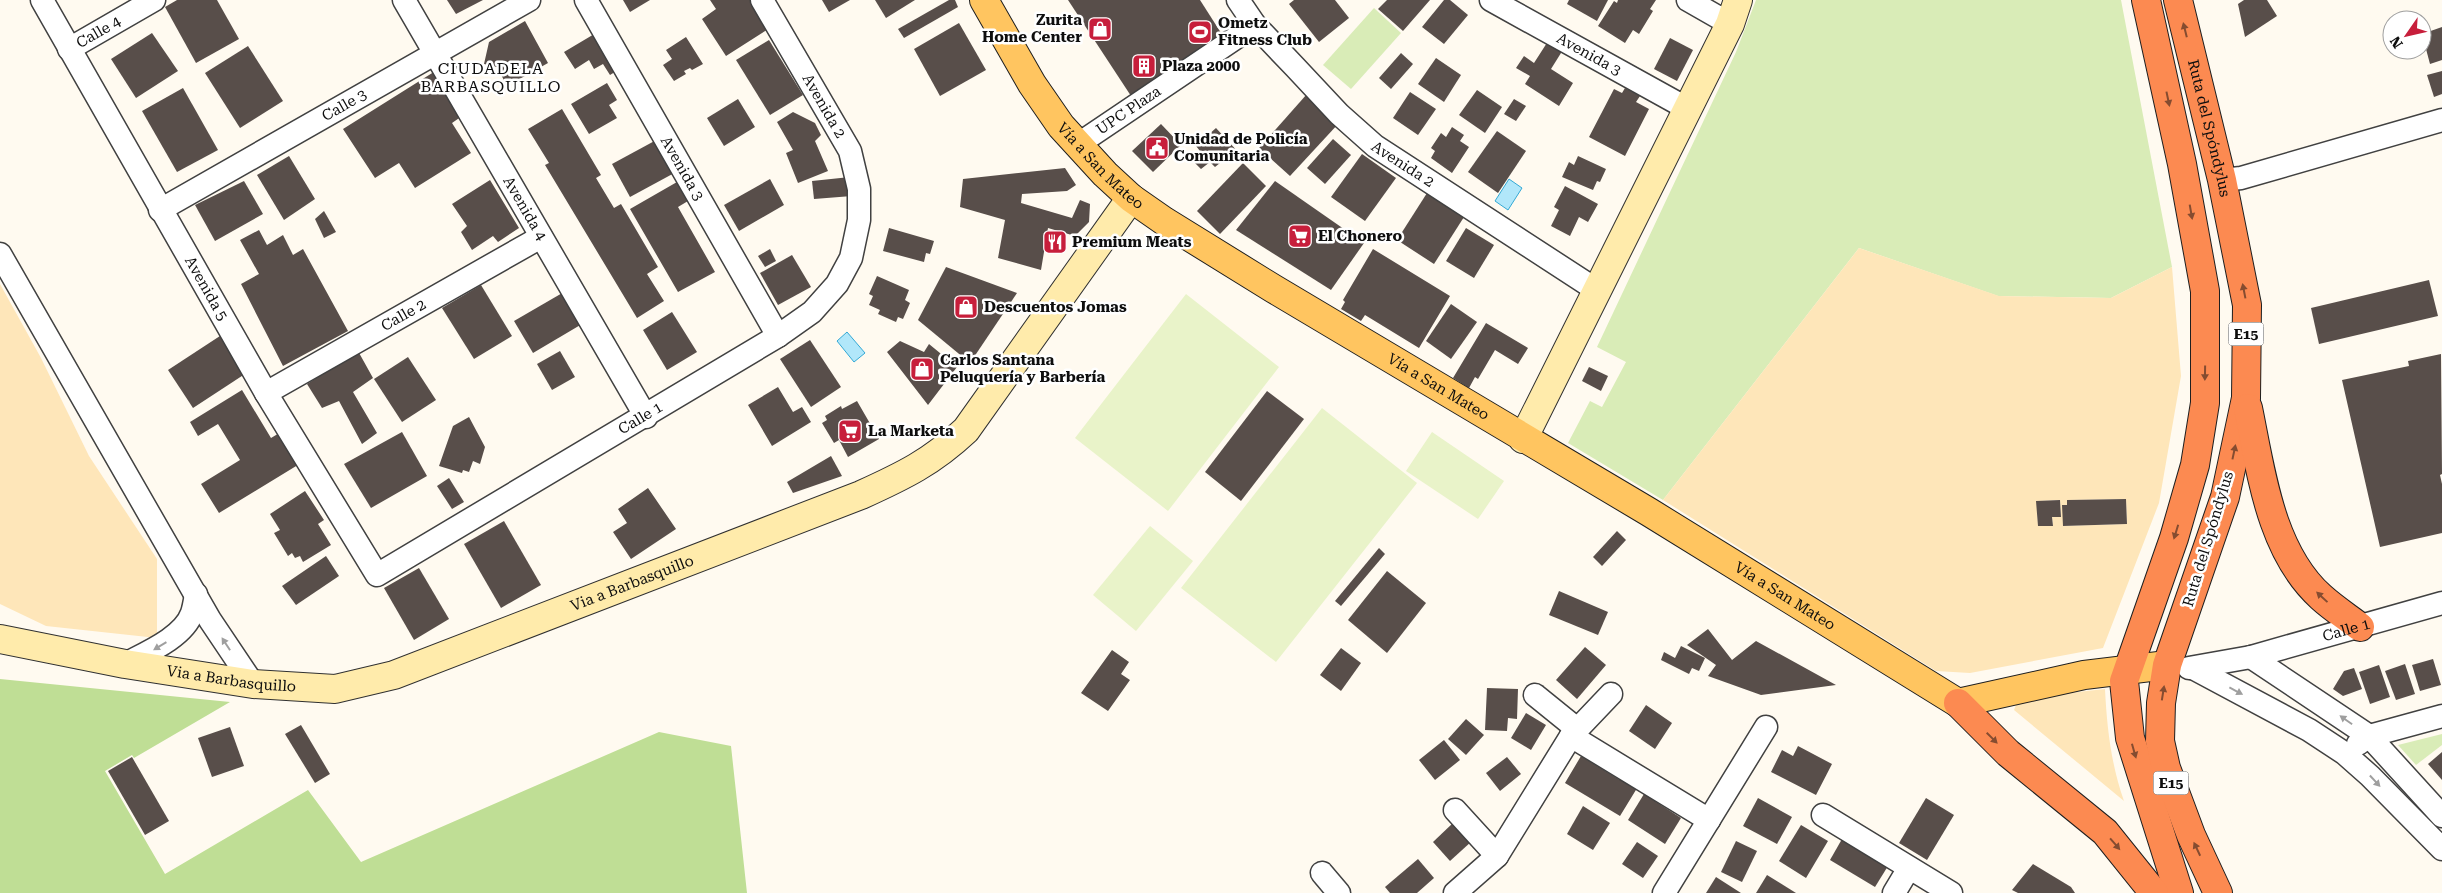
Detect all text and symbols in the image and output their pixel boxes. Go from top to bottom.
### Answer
north arrow [2382,10,2432,60]
place label: Zurita Home Center [982,11,1082,46]
street label: Calle 4 [73,12,125,52]
place label: Ometz Fitness Club [1218,14,1312,49]
shop icon: Zurita Home Center [1087,16,1113,42]
sports icon: Ometz Fitness Club [1187,19,1213,45]
one-way arrow [2181,22,2189,37]
street label: Avenida 3 [1554,29,1624,79]
text: N [2386,33,2406,51]
building icon: Plaza 2000 [1131,53,1157,79]
place label: Plaza 2000 [1162,57,1241,75]
street label: Ruta del Spóndylus [2184,58,2234,199]
district label: CIUDADELA BARBASQUILLO [421,59,561,96]
street label: Avenida 2 [798,71,850,141]
street label: UPC Plaza [1093,82,1164,139]
street label: Calle 3 [319,85,370,125]
one-way arrow [2164,91,2172,106]
street label: Vía a San Mateo [1053,119,1147,213]
place label: Unidad de Policía Comunitaria [1174,130,1308,165]
street label: Avenida 3 [657,133,708,204]
public building icon: Unidad de Policía Comunitaria [1144,135,1170,161]
street label: Avenida 2 [1368,137,1438,191]
street label: Avenida 4 [499,173,551,244]
one-way arrow [2187,204,2195,220]
supermarket icon: El Chonero [1287,223,1313,249]
place label: El Chonero [1318,227,1402,245]
restaurant icon: Premium Meats [1042,229,1068,255]
place label: Premium Meats [1072,233,1192,251]
street label: Avenida 5 [181,253,232,324]
one-way arrow [2239,282,2247,298]
shop icon: Descuentos Jomas [953,294,979,320]
street label: Calle 2 [378,295,429,335]
place label: Descuentos Jomas [984,298,1127,316]
road number: E15 [2228,322,2264,346]
street label: Vía a San Mateo [1384,349,1492,424]
place label: Carlos Santana Peluquería y Barbería [940,351,1105,386]
shop icon: Carlos Santana Peluquería y Barbería [909,356,935,382]
one-way arrow [2201,366,2209,382]
street label: Calle 1 [615,398,666,438]
supermarket icon: La Marketa [837,418,863,444]
place label: La Marketa [868,422,954,440]
one-way arrow [2231,443,2239,459]
street label: Ruta del Spóndylus [2179,469,2237,609]
one-way arrow [2171,525,2179,540]
street label: Via a Barbasquillo [568,551,696,615]
street label: Vía a San Mateo [1731,558,1839,634]
one-way arrow [2317,591,2329,603]
street label: Calle 1 [2320,615,2372,645]
one-way arrow [221,637,230,651]
one-way arrow [153,641,166,650]
street label: Via a Barbasquillo [165,662,297,696]
one-way arrow [2159,685,2167,701]
one-way arrow [2229,687,2244,695]
one-way arrow [2339,715,2353,725]
one-way arrow [1986,732,1998,744]
one-way arrow [2130,744,2138,759]
road number: E15 [2154,771,2188,794]
one-way arrow [2369,775,2381,787]
one-way arrow [2110,837,2121,850]
one-way arrow [2193,842,2201,856]

